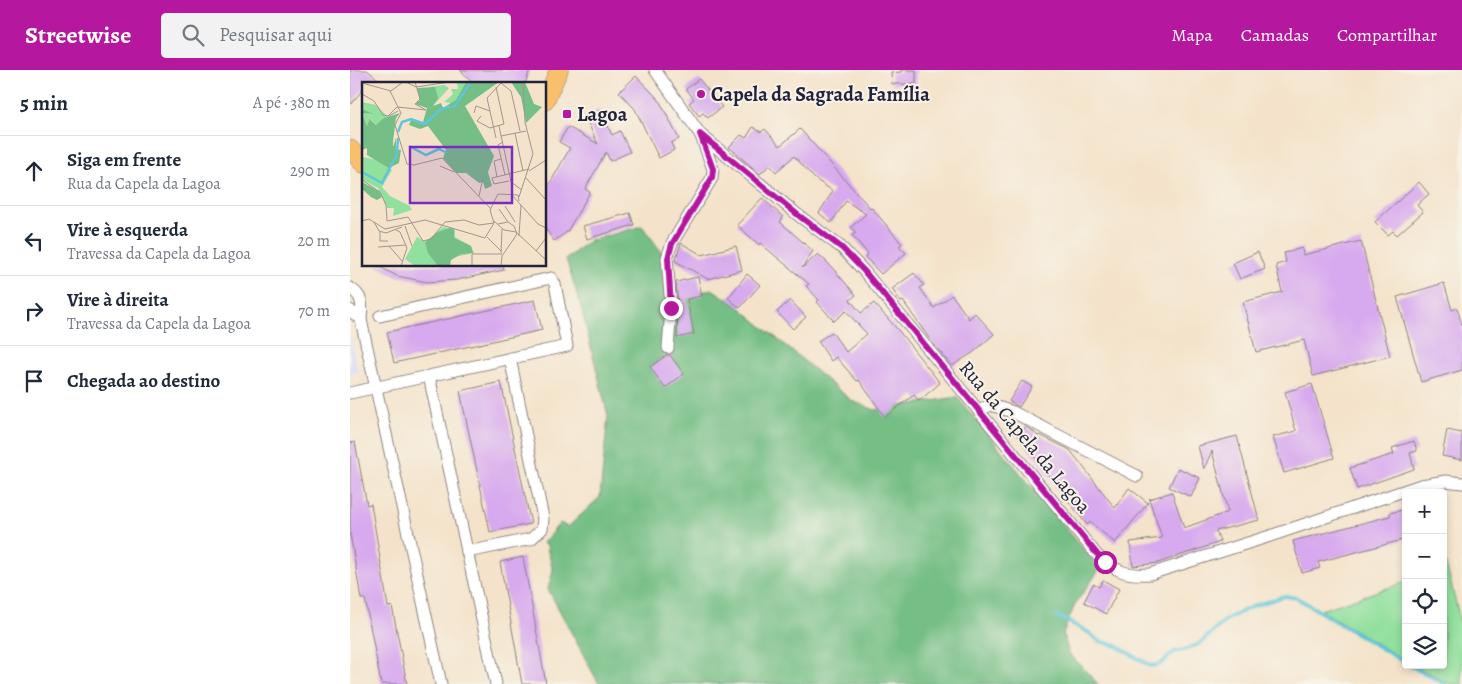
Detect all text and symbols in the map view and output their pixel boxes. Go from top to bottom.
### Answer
search box [161,13,511,58]
text: Streetwise [25,19,131,51]
icon: search [179,21,207,49]
text: Pesquisar aqui [219,22,332,48]
text: Mapa [1171,23,1213,47]
text: Camadas [1241,23,1309,47]
text: Compartilhar [1337,23,1437,47]
place label: Capela da Sagrada Família [711,81,930,108]
inset map [362,82,546,266]
marker: Capela da Sagrada Família [695,88,707,100]
text: 5 min [20,89,68,117]
text: A pé · 380 m [253,92,330,114]
place label: Lagoa [577,101,628,128]
marker: Lagoa [561,108,573,120]
text: Siga em frente [67,147,181,173]
icon: ahead [20,157,48,185]
text: 290 m [290,160,330,182]
text: Rua da Capela da Lagoa [67,173,221,195]
text: Vire à esquerda [67,217,188,243]
icon: left [20,227,48,255]
text: 20 m [297,230,330,252]
text: Travessa da Capela da Lagoa [67,243,251,265]
text: Vire à direita [67,287,169,313]
icon: right [20,297,48,325]
route end [660,297,683,320]
text: 70 m [298,300,330,322]
text: Travessa da Capela da Lagoa [67,313,251,335]
street label: Rua da Capela da Lagoa [953,355,1097,520]
icon: arrive [20,367,48,395]
text: Chegada ao destino [67,368,220,394]
map controls [1402,489,1447,669]
button: + [1402,489,1447,534]
button: − [1402,534,1447,579]
route start [1094,551,1117,574]
button: locate [1402,579,1447,624]
button: layers [1402,624,1447,669]

